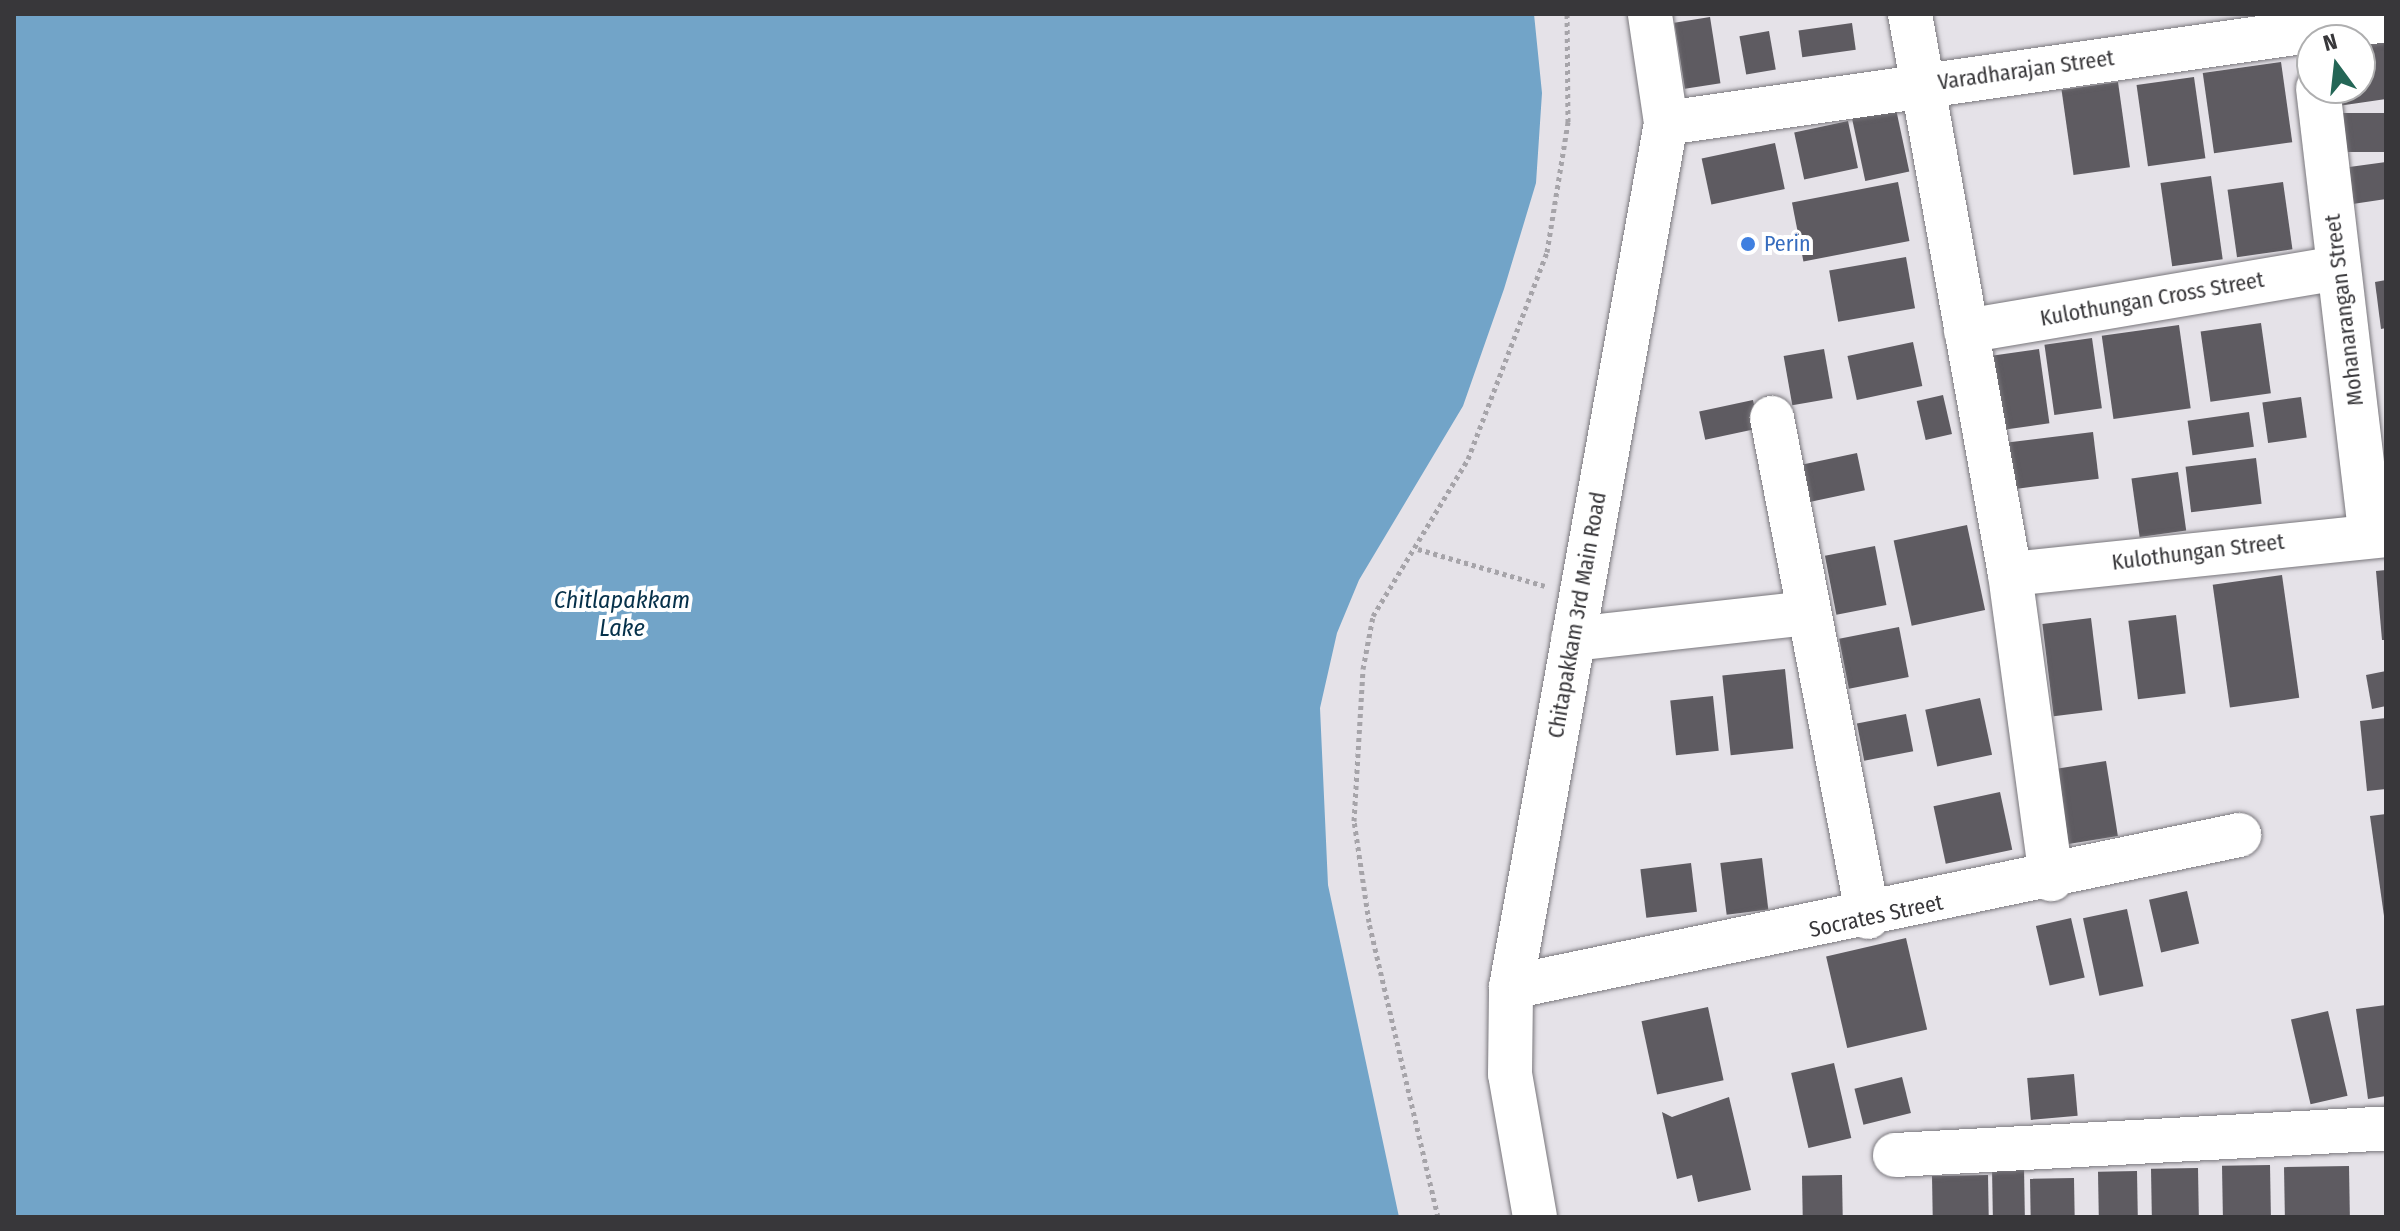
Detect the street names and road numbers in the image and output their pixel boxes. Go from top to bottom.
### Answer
street label: Varadharajan Street [1936,45,2116,95]
street label: Mohanarangan Street [2319,213,2369,407]
street label: Kulothungan Cross Street [2038,266,2266,332]
street label: Chitapakkam 3rd Main Road [1542,490,1612,740]
street label: Kulothungan Street [2110,528,2286,576]
street label: Socrates Street [1807,889,1945,943]

